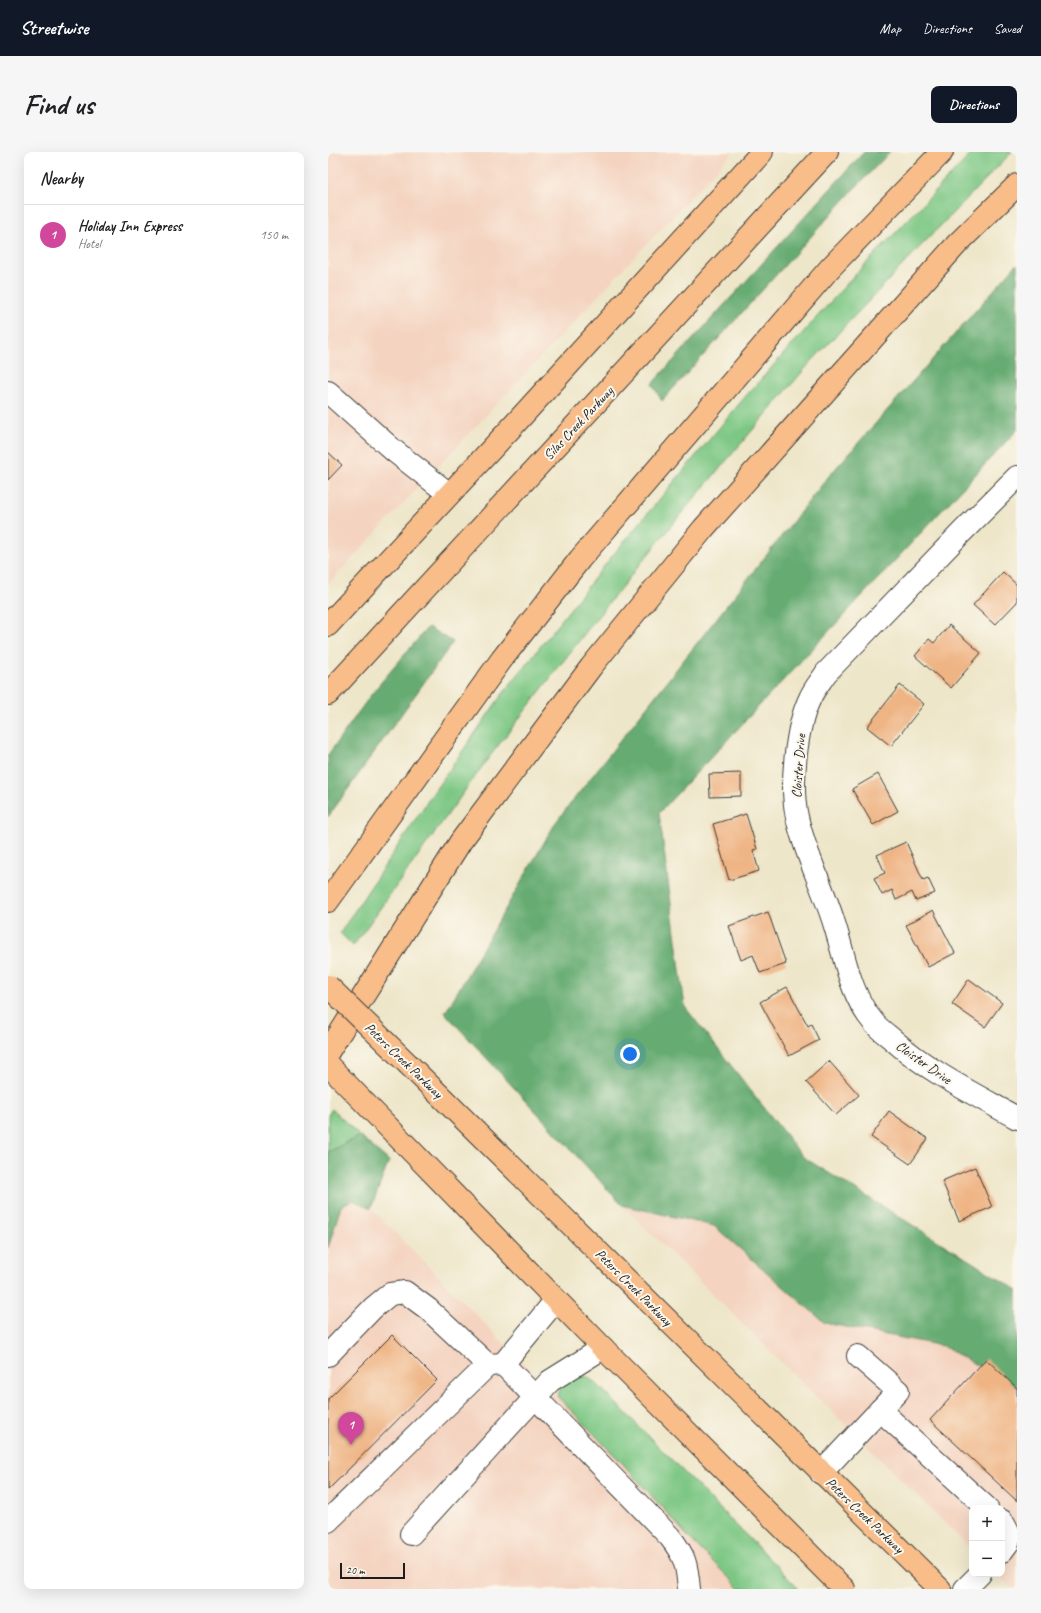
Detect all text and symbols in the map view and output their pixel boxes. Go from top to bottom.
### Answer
text: Streetwise [20,16,88,40]
text: Map [880,20,901,37]
text: Directions [923,20,972,37]
text: Saved [994,20,1021,37]
button: Directions [931,86,1017,123]
text: Find us [24,87,94,122]
text: Nearby [40,168,83,189]
text: Holiday Inn Express [78,217,182,236]
text: 1 [50,227,56,243]
text: 150 m [260,227,288,243]
text: Hotel [78,236,101,252]
street label: Silas Creek Parkway [540,382,618,464]
street label: Cloister Drive [788,732,809,799]
street label: Peters Creek Parkway [361,1019,447,1103]
street label: Cloister Drive [893,1037,956,1089]
your location [620,1044,640,1064]
street label: Peters Creek Parkway [592,1245,676,1330]
pin: 1 [338,1412,364,1445]
street label: Peters Creek Parkway [822,1474,908,1558]
map controls [969,1505,1005,1577]
button: + [969,1505,1005,1541]
button: − [969,1541,1005,1577]
scale bar [340,1561,405,1580]
text: 20 m [346,1563,365,1577]

